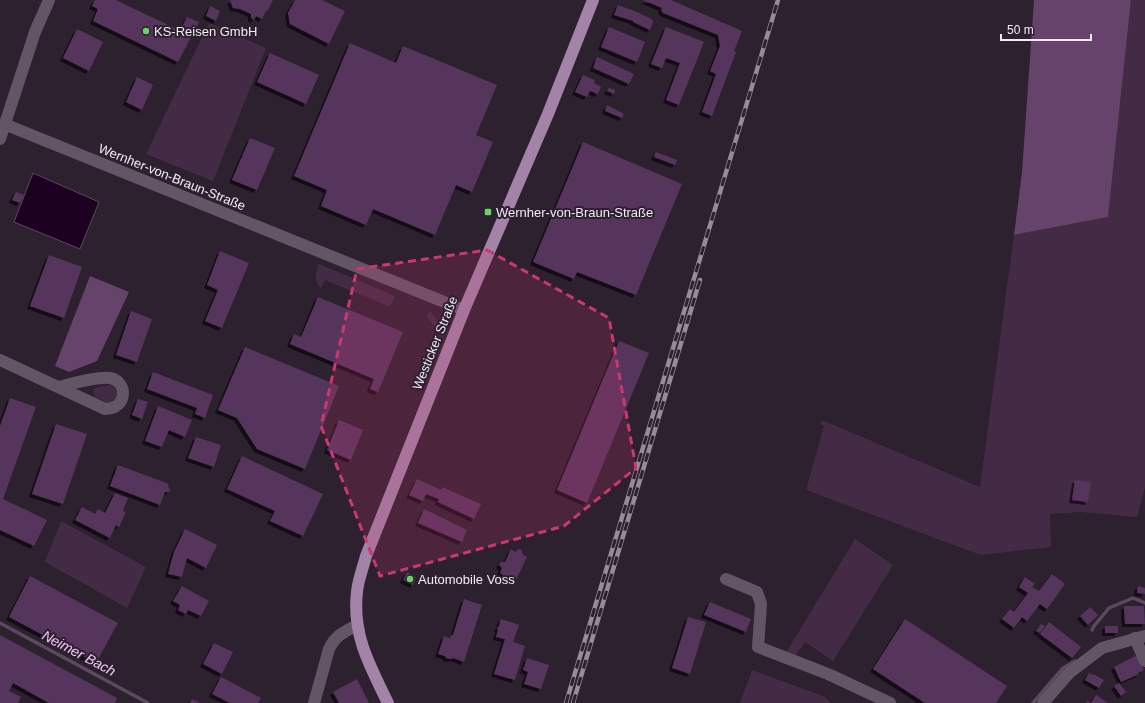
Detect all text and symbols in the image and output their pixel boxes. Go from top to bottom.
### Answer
scale bar [1001,16,1091,42]
text: 50 m [1007,23,1034,37]
place label: KS-Reisen GmbH [154,24,257,39]
marker: KS-Reisen GmbH [141,26,151,36]
street label: Wernher-von-Braun-Straße [96,141,248,213]
place label: Wernher-von-Braun-Straße [496,205,653,220]
marker: Wernher-von-Braun-Straße [483,207,493,217]
street label: Westicker Straße [409,294,461,392]
place label: Automobile Voss [418,572,515,587]
marker: Automobile Voss [405,574,415,584]
water label: Neimer Bach [40,627,119,679]

